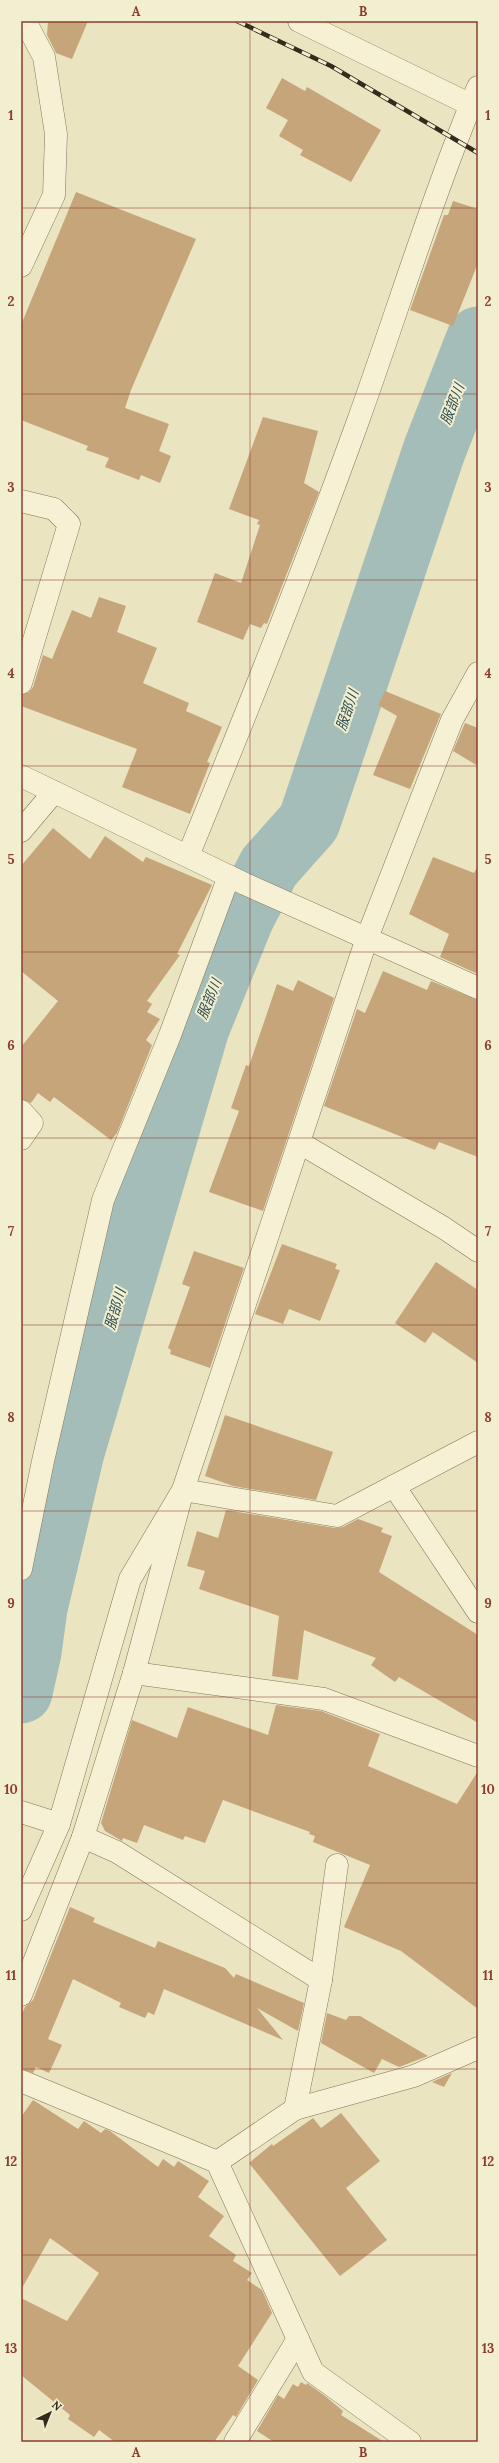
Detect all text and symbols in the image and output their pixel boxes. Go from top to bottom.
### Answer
text: A [132,3,141,20]
text: B [359,3,368,20]
text: 1 [8,107,14,124]
text: 1 [485,107,491,124]
text: 2 [8,293,15,310]
text: 2 [485,293,492,310]
water label: 服部川 [436,379,469,427]
text: 3 [7,479,15,496]
text: 3 [484,479,492,496]
text: 4 [7,665,15,682]
text: 4 [484,665,492,682]
water label: 服部川 [332,685,363,733]
text: 5 [7,851,15,868]
text: 5 [484,851,492,868]
water label: 服部川 [193,974,226,1022]
text: 6 [7,1037,15,1054]
text: 6 [484,1037,492,1054]
text: 7 [8,1223,14,1240]
text: 7 [485,1223,491,1240]
water label: 服部川 [101,1284,130,1332]
text: 8 [7,1409,15,1426]
text: 8 [484,1409,492,1426]
text: 9 [7,1595,15,1612]
text: 9 [484,1595,492,1612]
text: 10 [4,1781,18,1798]
text: 10 [481,1781,495,1798]
text: 11 [6,1967,16,1984]
text: 11 [483,1967,493,1984]
text: 12 [5,2153,17,2170]
text: 12 [482,2153,494,2170]
text: 13 [5,2340,17,2357]
text: 13 [482,2340,494,2357]
north arrow [30,2393,70,2433]
text: N [49,2398,65,2414]
text: A [132,2444,141,2461]
text: B [359,2444,368,2461]

